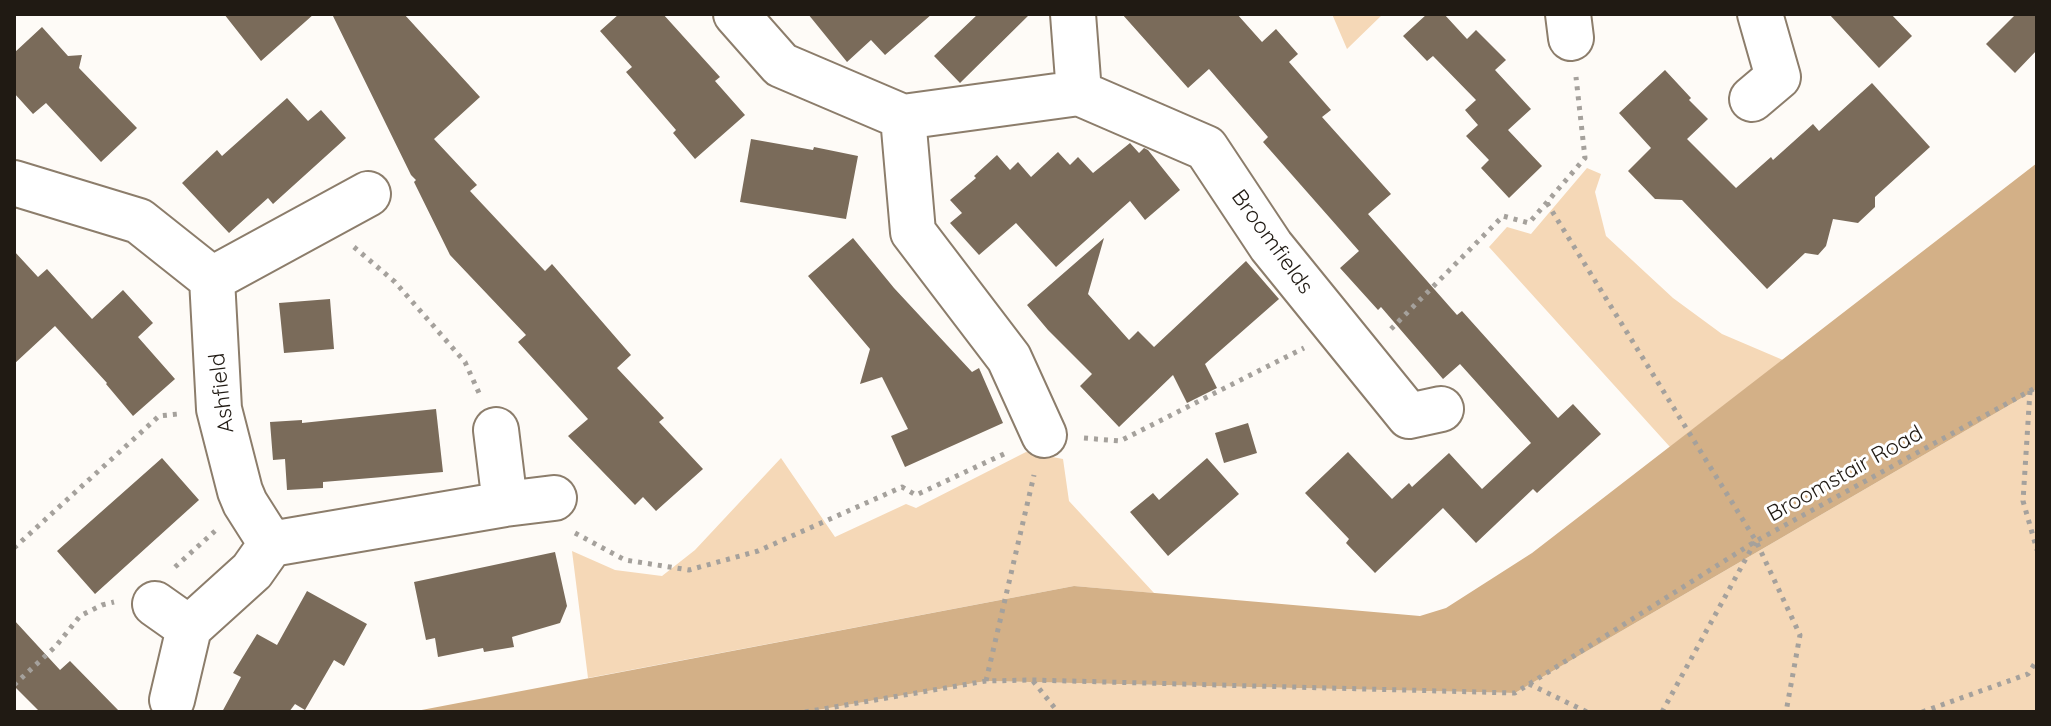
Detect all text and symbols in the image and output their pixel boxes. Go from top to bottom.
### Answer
street label: Broomfields [1225,185,1319,299]
street label: Ashfield [204,352,240,434]
street label: Broomstair Road [1763,420,1927,528]

